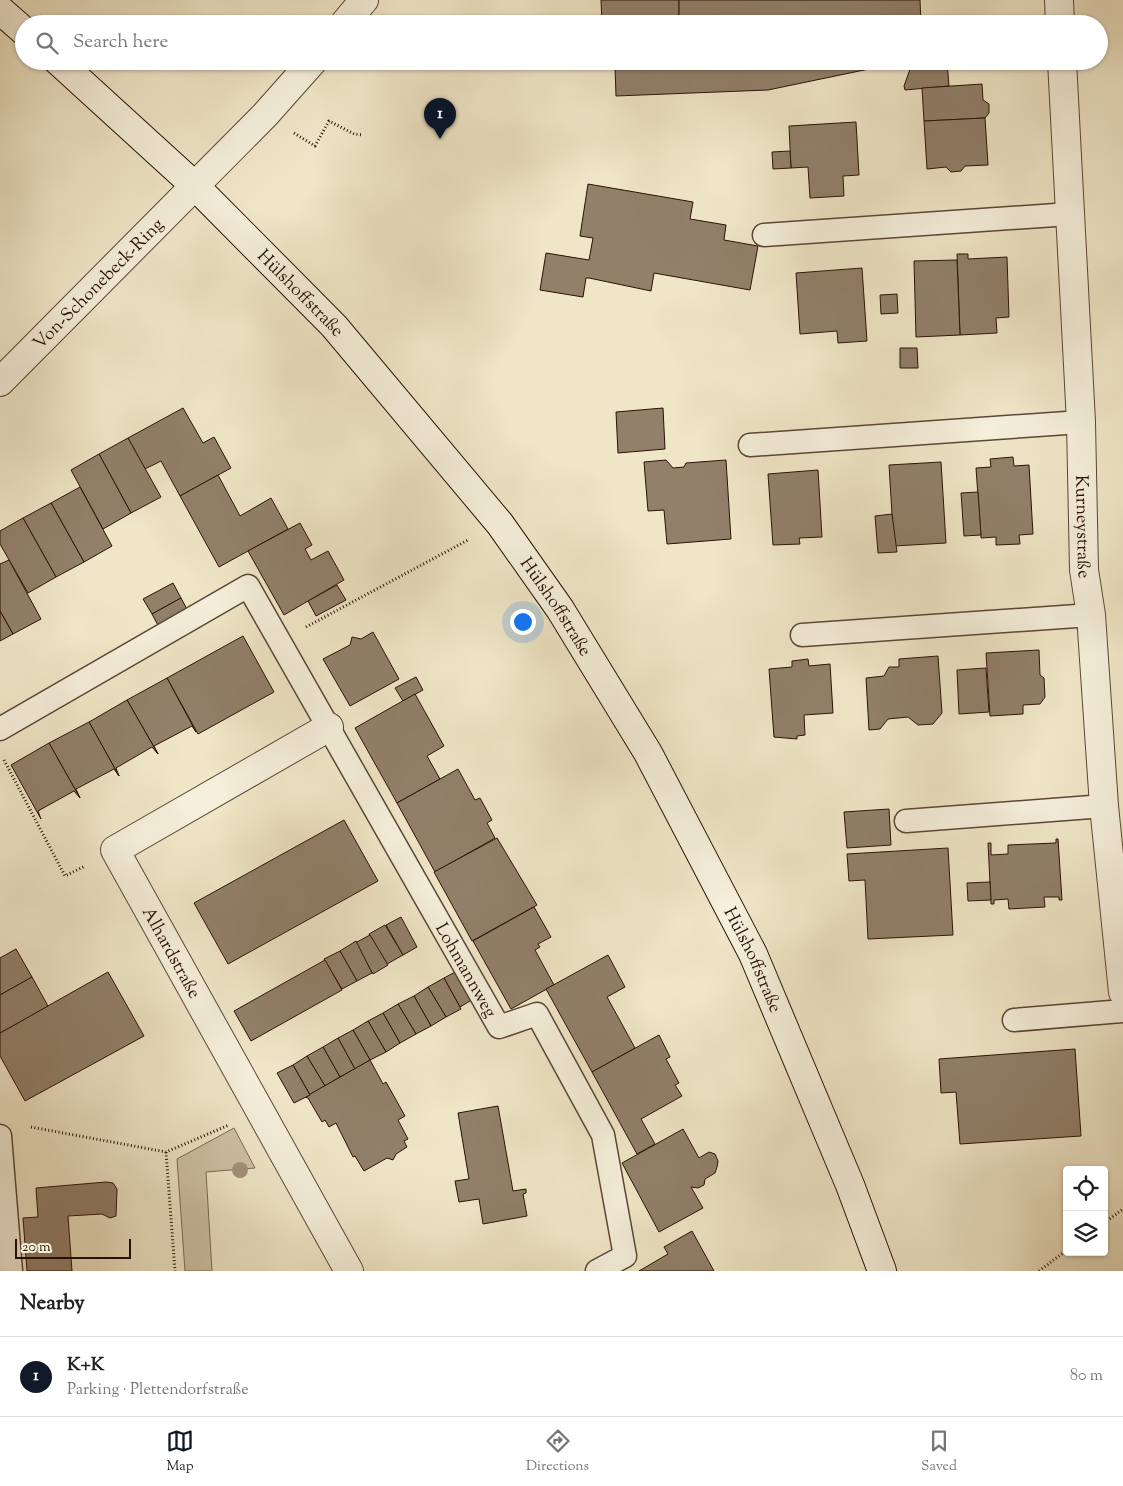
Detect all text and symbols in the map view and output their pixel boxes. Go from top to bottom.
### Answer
search box [15,15,1108,70]
icon: search [33,29,61,57]
text: Search here [73,29,168,56]
pin: 1 [424,98,456,139]
street label: Von-Schonebeck-Ring [28,213,171,356]
street label: Hülshoffstraße [250,245,349,344]
street label: Kurneystraße [1067,475,1096,580]
street label: Hülshoffstraße [512,553,597,662]
your location [510,609,536,635]
street label: Alhardstraße [134,903,206,1004]
street label: Hülshoffstraße [716,903,787,1017]
street label: Lohmannweg [427,919,502,1023]
map controls [1063,1166,1108,1256]
button: locate [1063,1166,1108,1211]
button: layers [1063,1211,1108,1256]
scale bar [15,1236,131,1259]
text: 20 m [22,1238,51,1258]
text: Nearby [20,1289,85,1319]
text: K+K [67,1352,105,1379]
text: 1 [33,1365,39,1388]
text: 80 m [1070,1365,1103,1388]
text: Parking · Plettendorfstraße [67,1379,249,1402]
tab: Map [166,1427,194,1477]
tab: Directions [526,1427,589,1477]
tab: Saved [921,1427,957,1477]

